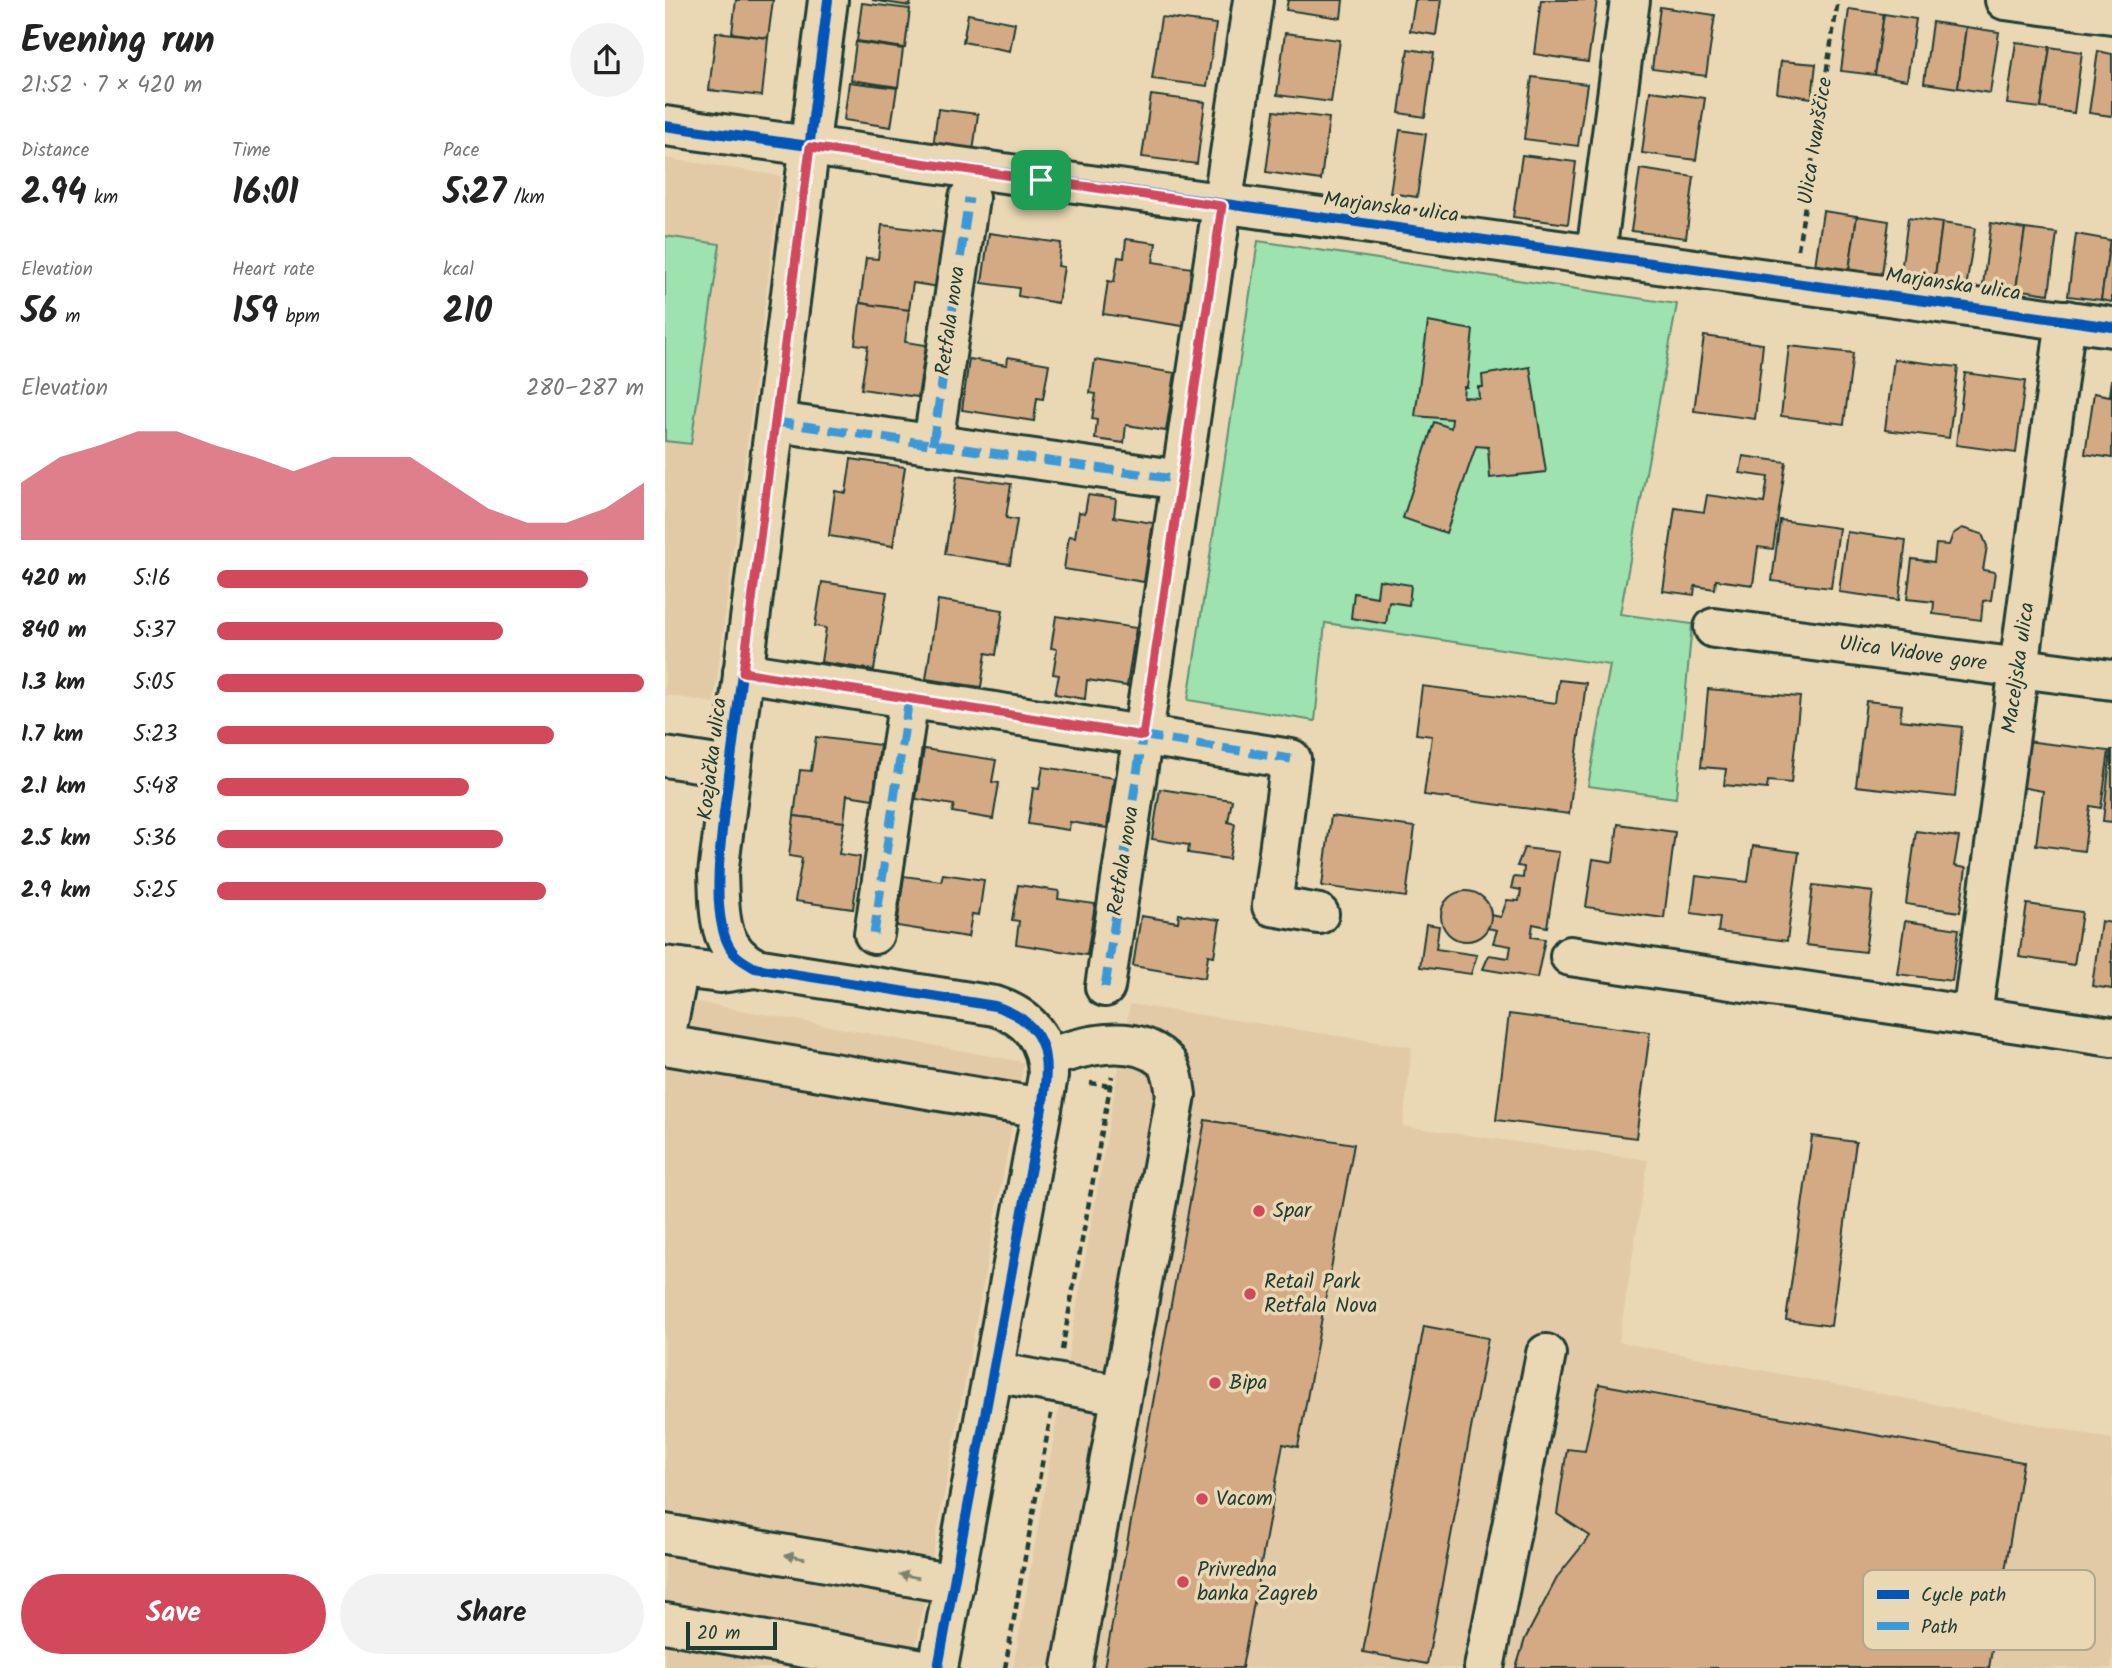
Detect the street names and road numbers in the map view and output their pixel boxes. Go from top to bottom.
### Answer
street label: Ulica Ivanščice [1790,74,1842,207]
street label: Marjanska ulica [1321,183,1461,233]
street label: Marjanska ulica [1883,259,2023,311]
street label: Retfala nova [927,264,975,378]
street label: Maceljska ulica [1993,600,2045,736]
street label: Ulica Vidove gore [1837,627,1990,681]
street label: Kozjačka ulica [689,696,737,822]
street label: Retfala nova [1099,804,1149,918]

